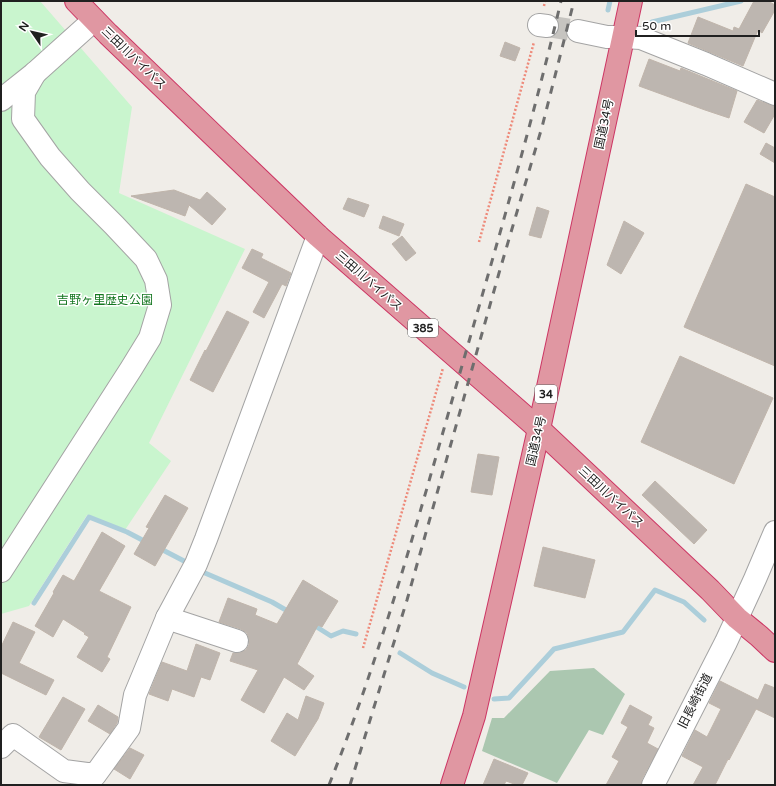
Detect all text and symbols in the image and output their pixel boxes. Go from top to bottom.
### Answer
north arrow [12,12,52,52]
scale bar [636,12,759,38]
text: N [16,19,32,34]
text: 50 m [642,19,671,33]
street label: 三田川バイパス [99,24,169,92]
street label: 国道34号 [592,98,616,150]
street label: 三田川バイパス [333,248,405,314]
park label: 吉野ヶ里歴史公園 [57,293,153,307]
road number: 385 [408,319,438,337]
road number: 34 [535,385,557,403]
street label: 国道34号 [523,415,549,467]
street label: 三田川バイパス [576,463,646,531]
street label: 旧長崎街道 [675,671,715,731]

